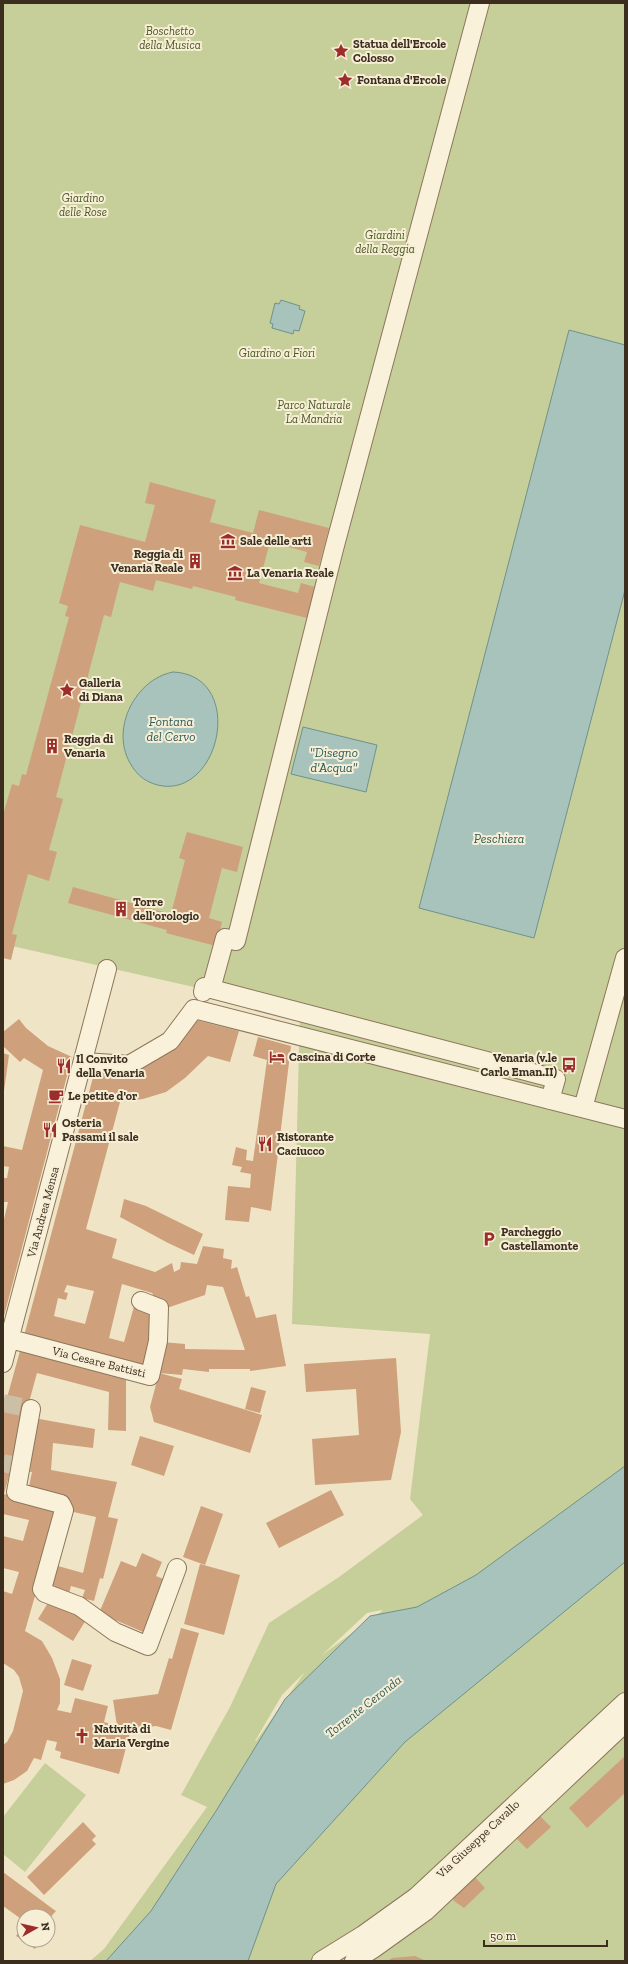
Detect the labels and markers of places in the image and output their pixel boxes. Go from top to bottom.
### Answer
place label: Statua dell'Ercole Colosso [353,37,446,65]
place icon: Statua dell'Ercole Colosso [332,42,350,60]
place icon: Fontana d'Ercole [336,71,354,89]
place label: Fontana d'Ercole [357,73,446,87]
museum icon: Sale delle arti [219,532,237,550]
place label: Sale delle arti [240,534,312,548]
place label: Reggia di Venaria Reale [111,547,183,575]
building icon: Reggia di Venaria Reale [186,552,204,570]
museum icon: La Venaria Reale [226,564,244,582]
place label: La Venaria Reale [247,566,334,580]
place label: Galleria di Diana [79,676,123,704]
place icon: Galleria di Diana [58,681,76,699]
place label: Reggia di Venaria [64,732,114,760]
building icon: Reggia di Venaria [43,737,61,755]
place label: Torre dell'orologio [133,895,200,923]
building icon: Torre dell'orologio [112,900,130,918]
hotel icon: Cascina di Corte [268,1048,286,1066]
place label: Cascina di Corte [289,1050,376,1064]
place label: Venaria (v.le Carlo Eman.II) [481,1051,558,1079]
place label: Il Convito della Venaria [76,1052,145,1080]
bus stop icon: Venaria (v.le Carlo Eman.II) [560,1056,578,1074]
restaurant icon: Il Convito della Venaria [55,1057,73,1075]
cafe icon: Le petite d'or [47,1087,65,1105]
place label: Le petite d'or [68,1089,138,1103]
place label: Osteria Passami il sale [62,1116,139,1144]
restaurant icon: Osteria Passami il sale [41,1121,59,1139]
place label: Ristorante Caciucco [277,1130,334,1158]
restaurant icon: Ristorante Caciucco [256,1135,274,1153]
place label: Parcheggio Castellamonte [501,1225,578,1253]
parking icon: Parcheggio Castellamonte [480,1230,498,1248]
place label: Natività di Maria Vergine [94,1722,169,1750]
church icon: Natività di Maria Vergine [73,1727,91,1745]

